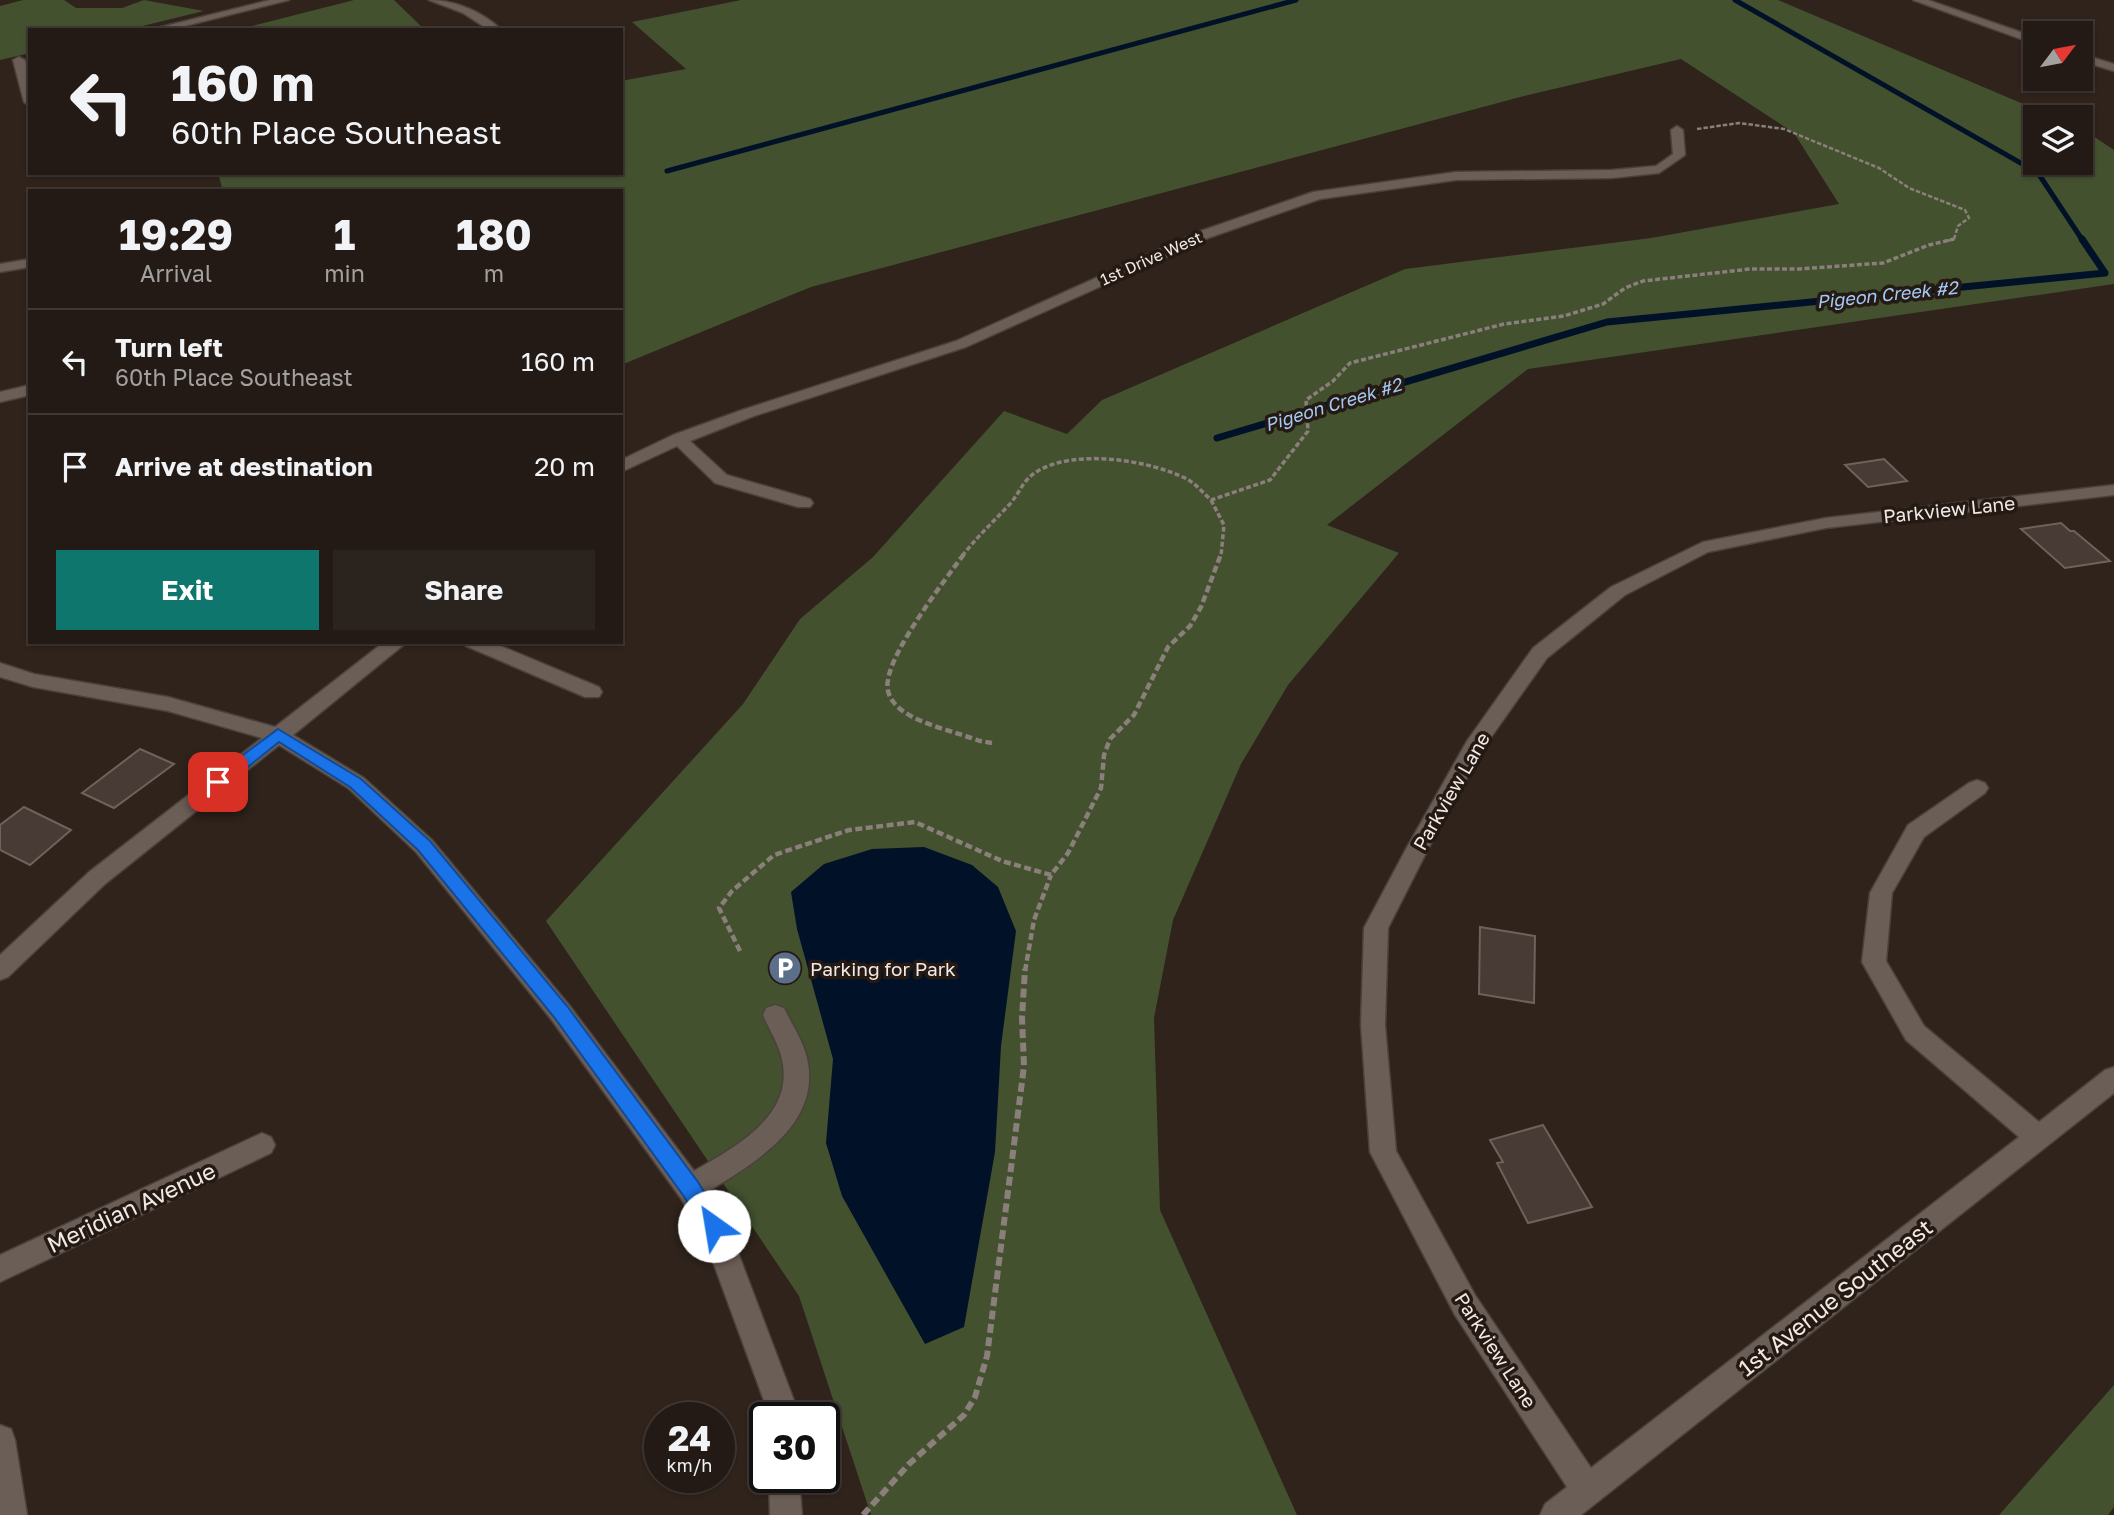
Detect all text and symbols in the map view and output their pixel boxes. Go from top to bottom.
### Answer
north arrow [2023,21,2093,91]
map controls [2023,21,2093,175]
text: 160 m [171,53,314,112]
icon: left [56,56,147,147]
button: layers [2023,105,2093,175]
text: 60th Place Southeast [171,113,502,151]
text: 19:29 [119,209,233,259]
text: 1 [334,209,355,259]
text: 180 [456,209,532,259]
street label: 1st Drive West [1097,227,1205,289]
text: Arrival [140,259,212,287]
text: min [324,259,365,287]
text: m [484,259,504,287]
water label: Pigeon Creek #2 [1815,275,1960,312]
text: Turn left [115,332,223,363]
icon: left [56,343,94,381]
text: 160 m [521,346,595,377]
text: 60th Place Southeast [115,363,353,391]
water label: Pigeon Creek #2 [1262,372,1406,435]
icon: arrive [56,448,94,486]
text: Arrive at destination [115,451,373,482]
text: 20 m [534,451,595,482]
street label: Parkview Lane [1882,491,2016,527]
button: Exit [56,550,319,630]
button: Share [333,550,595,630]
street label: Parkview Lane [1408,728,1494,854]
pin [188,752,248,812]
icon: arrive [199,763,237,801]
parking icon: Parking for Park [766,949,804,987]
place label: Parking for Park [810,957,956,980]
street label: Meridian Avenue [42,1156,220,1258]
position arrow [677,1189,751,1263]
street label: 1st Avenue Southeast [1732,1212,1938,1382]
street label: Parkview Lane [1450,1288,1542,1412]
speed limit sign: 30 [749,1402,840,1493]
text: 24 [668,1417,711,1459]
text: km/h [667,1454,712,1476]

